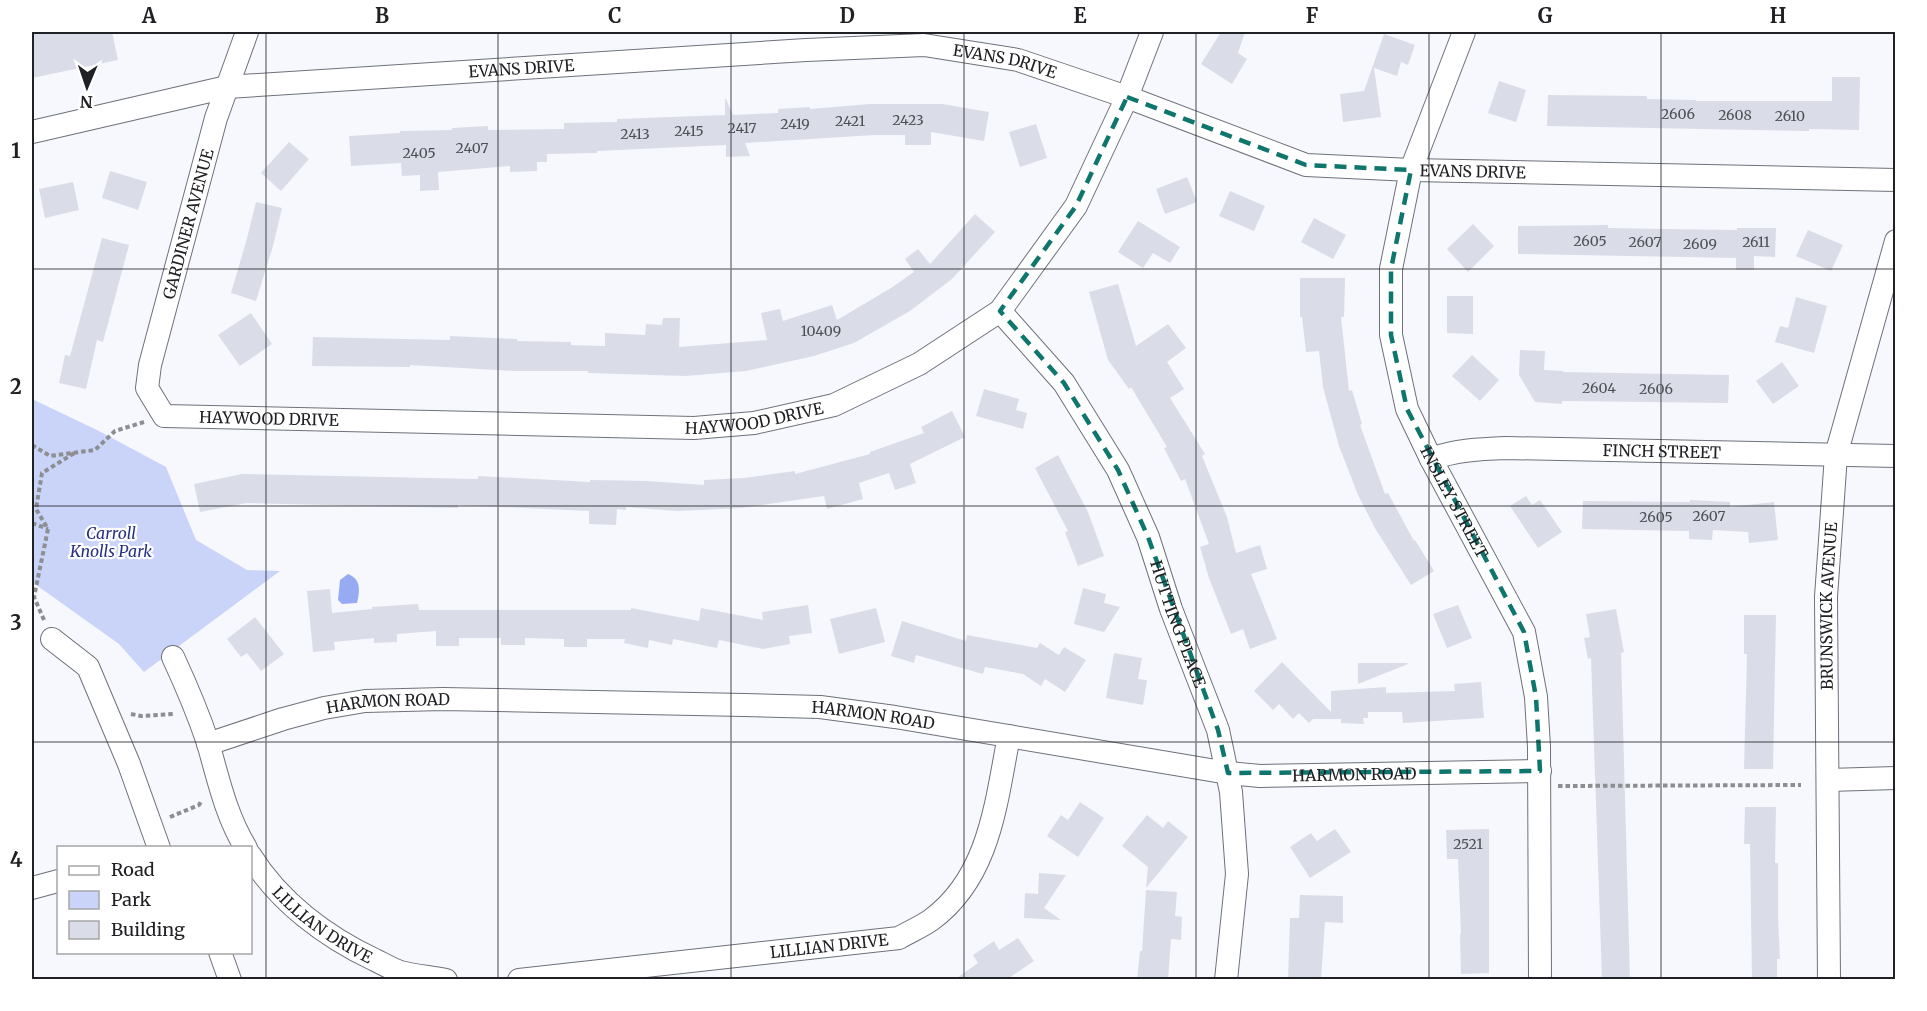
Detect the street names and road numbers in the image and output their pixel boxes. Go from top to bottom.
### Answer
street label: EVANS DRIVE [952,40,1060,83]
street label: EVANS DRIVE [468,55,576,82]
street label: GARDINER AVENUE [158,146,218,301]
street label: EVANS DRIVE [1419,160,1527,182]
street label: HAYWOOD DRIVE [685,398,826,438]
street label: HAYWOOD DRIVE [199,407,340,430]
street label: FINCH STREET [1603,440,1721,462]
street label: INSLEY STREET [1416,443,1492,562]
street label: BRUNSWICK AVENUE [1816,521,1841,690]
street label: HUTTING PLACE [1146,558,1211,691]
street label: HARMON ROAD [325,689,450,717]
street label: HARMON ROAD [811,697,936,734]
street label: HARMON ROAD [1292,763,1417,785]
street label: LILLIAN DRIVE [268,882,377,968]
street label: LILLIAN DRIVE [769,929,890,962]

